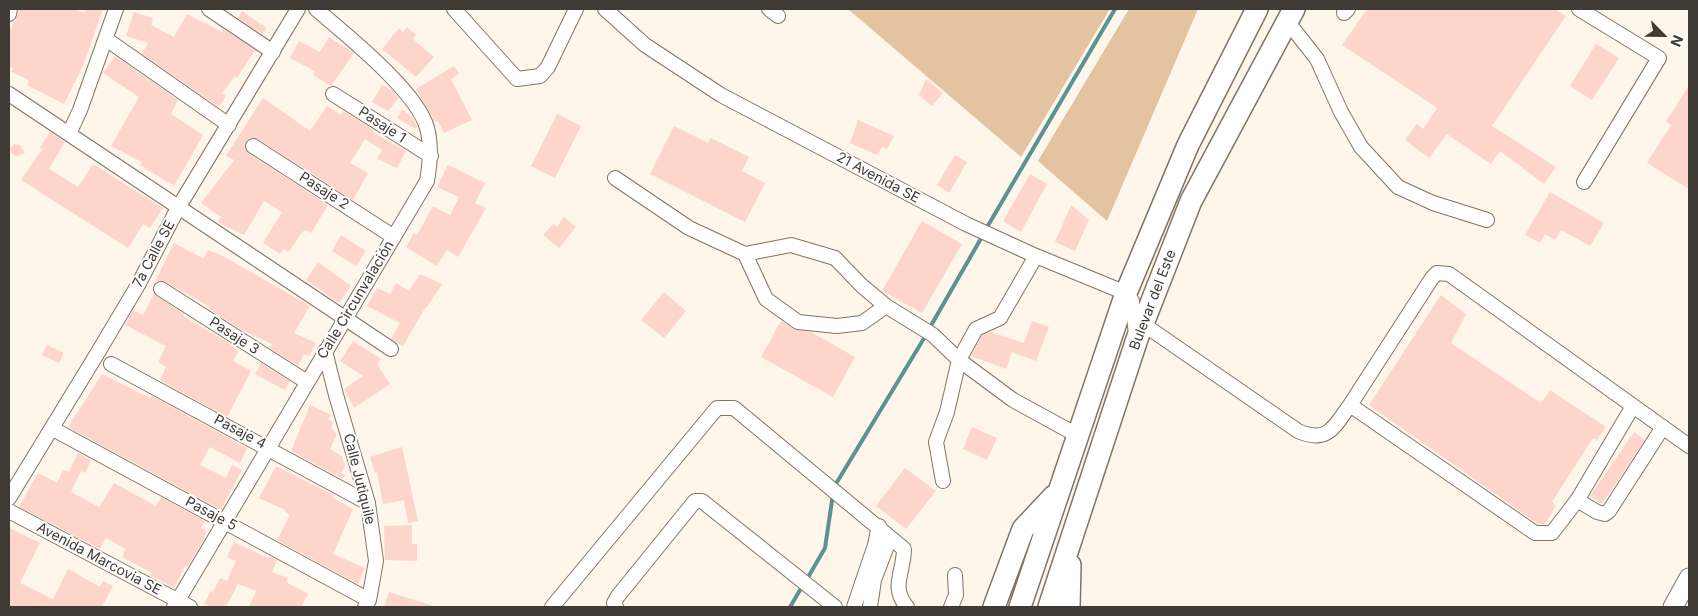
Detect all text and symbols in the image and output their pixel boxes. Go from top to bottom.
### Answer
north arrow [1638,10,1688,60]
text: N [1667,33,1687,49]
street label: Pasaje 1 [355,103,409,147]
street label: 21 Avenida SE [833,149,923,207]
street label: Pasaje 2 [296,169,352,213]
street label: 7a Calle SE [129,218,179,290]
street label: Calle Circunvalación [314,238,398,362]
street label: Bulevar del Este [1126,247,1180,353]
street label: Pasaje 3 [206,314,262,358]
street label: Pasaje 4 [211,411,269,453]
street label: Calle Jutiquile [340,432,378,526]
street label: Pasaje 5 [182,493,240,535]
street label: Avenida Marcovia SE [34,519,164,599]

